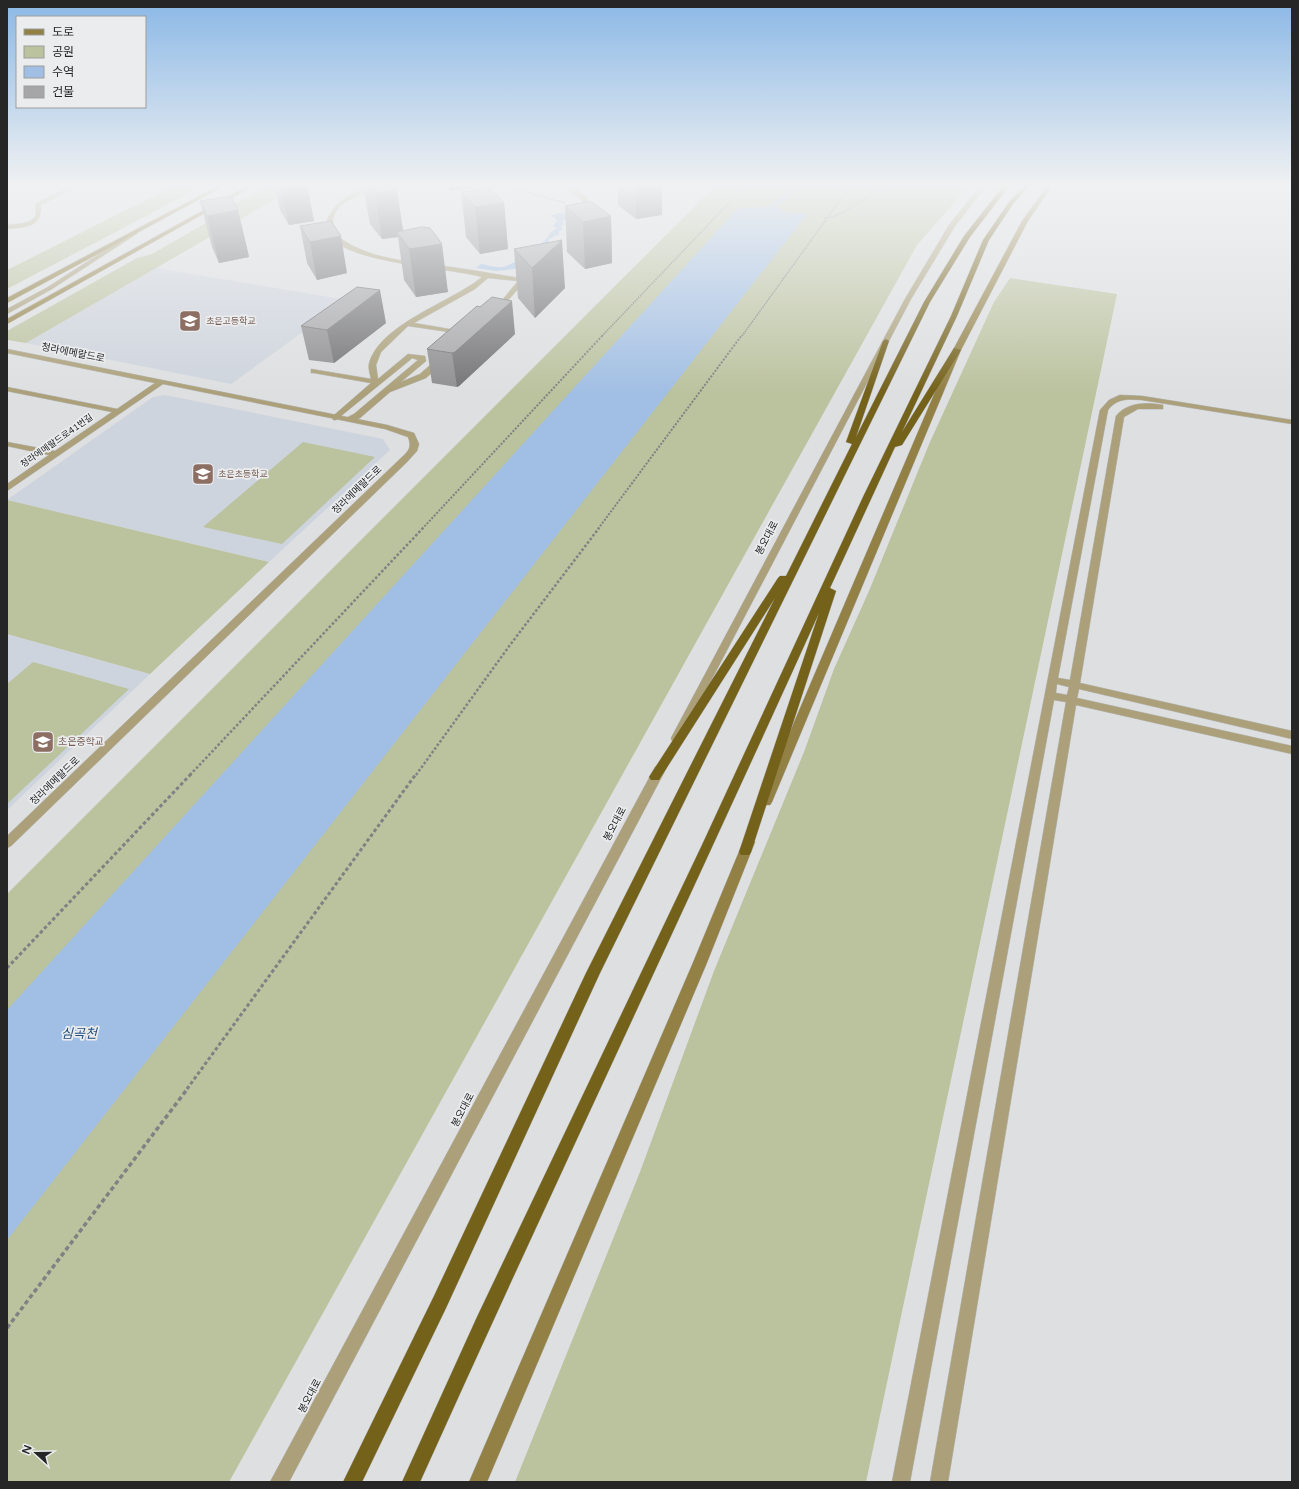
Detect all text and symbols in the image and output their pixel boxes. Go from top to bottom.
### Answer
legend [16,16,146,108]
text: 도로 [52,25,74,39]
text: 공원 [52,45,74,59]
text: 수역 [52,65,74,79]
text: 건물 [52,85,74,99]
school or university icon: 초은고등학교 [177,308,203,334]
place label: 초은고등학교 [206,315,256,327]
street label: 청라에메랄드로 [40,341,106,365]
street label: 청라에메랄드로41번길 [19,412,95,470]
school or university icon: 초은초등학교 [190,461,216,487]
street label: 청라에메랄드로 [330,463,384,517]
place label: 초은초등학교 [218,468,268,480]
street label: 봉오대로 [753,519,781,557]
school or university icon: 초은중학교 [30,729,56,755]
place label: 초은중학교 [58,736,104,748]
street label: 청라에메랄드로 [28,754,82,808]
street label: 봉오대로 [601,805,629,843]
water label: 심곡천 [61,1026,98,1042]
street label: 봉오대로 [449,1091,477,1129]
street label: 봉오대로 [296,1377,324,1415]
north arrow [16,1433,56,1473]
text: N [19,1443,35,1456]

